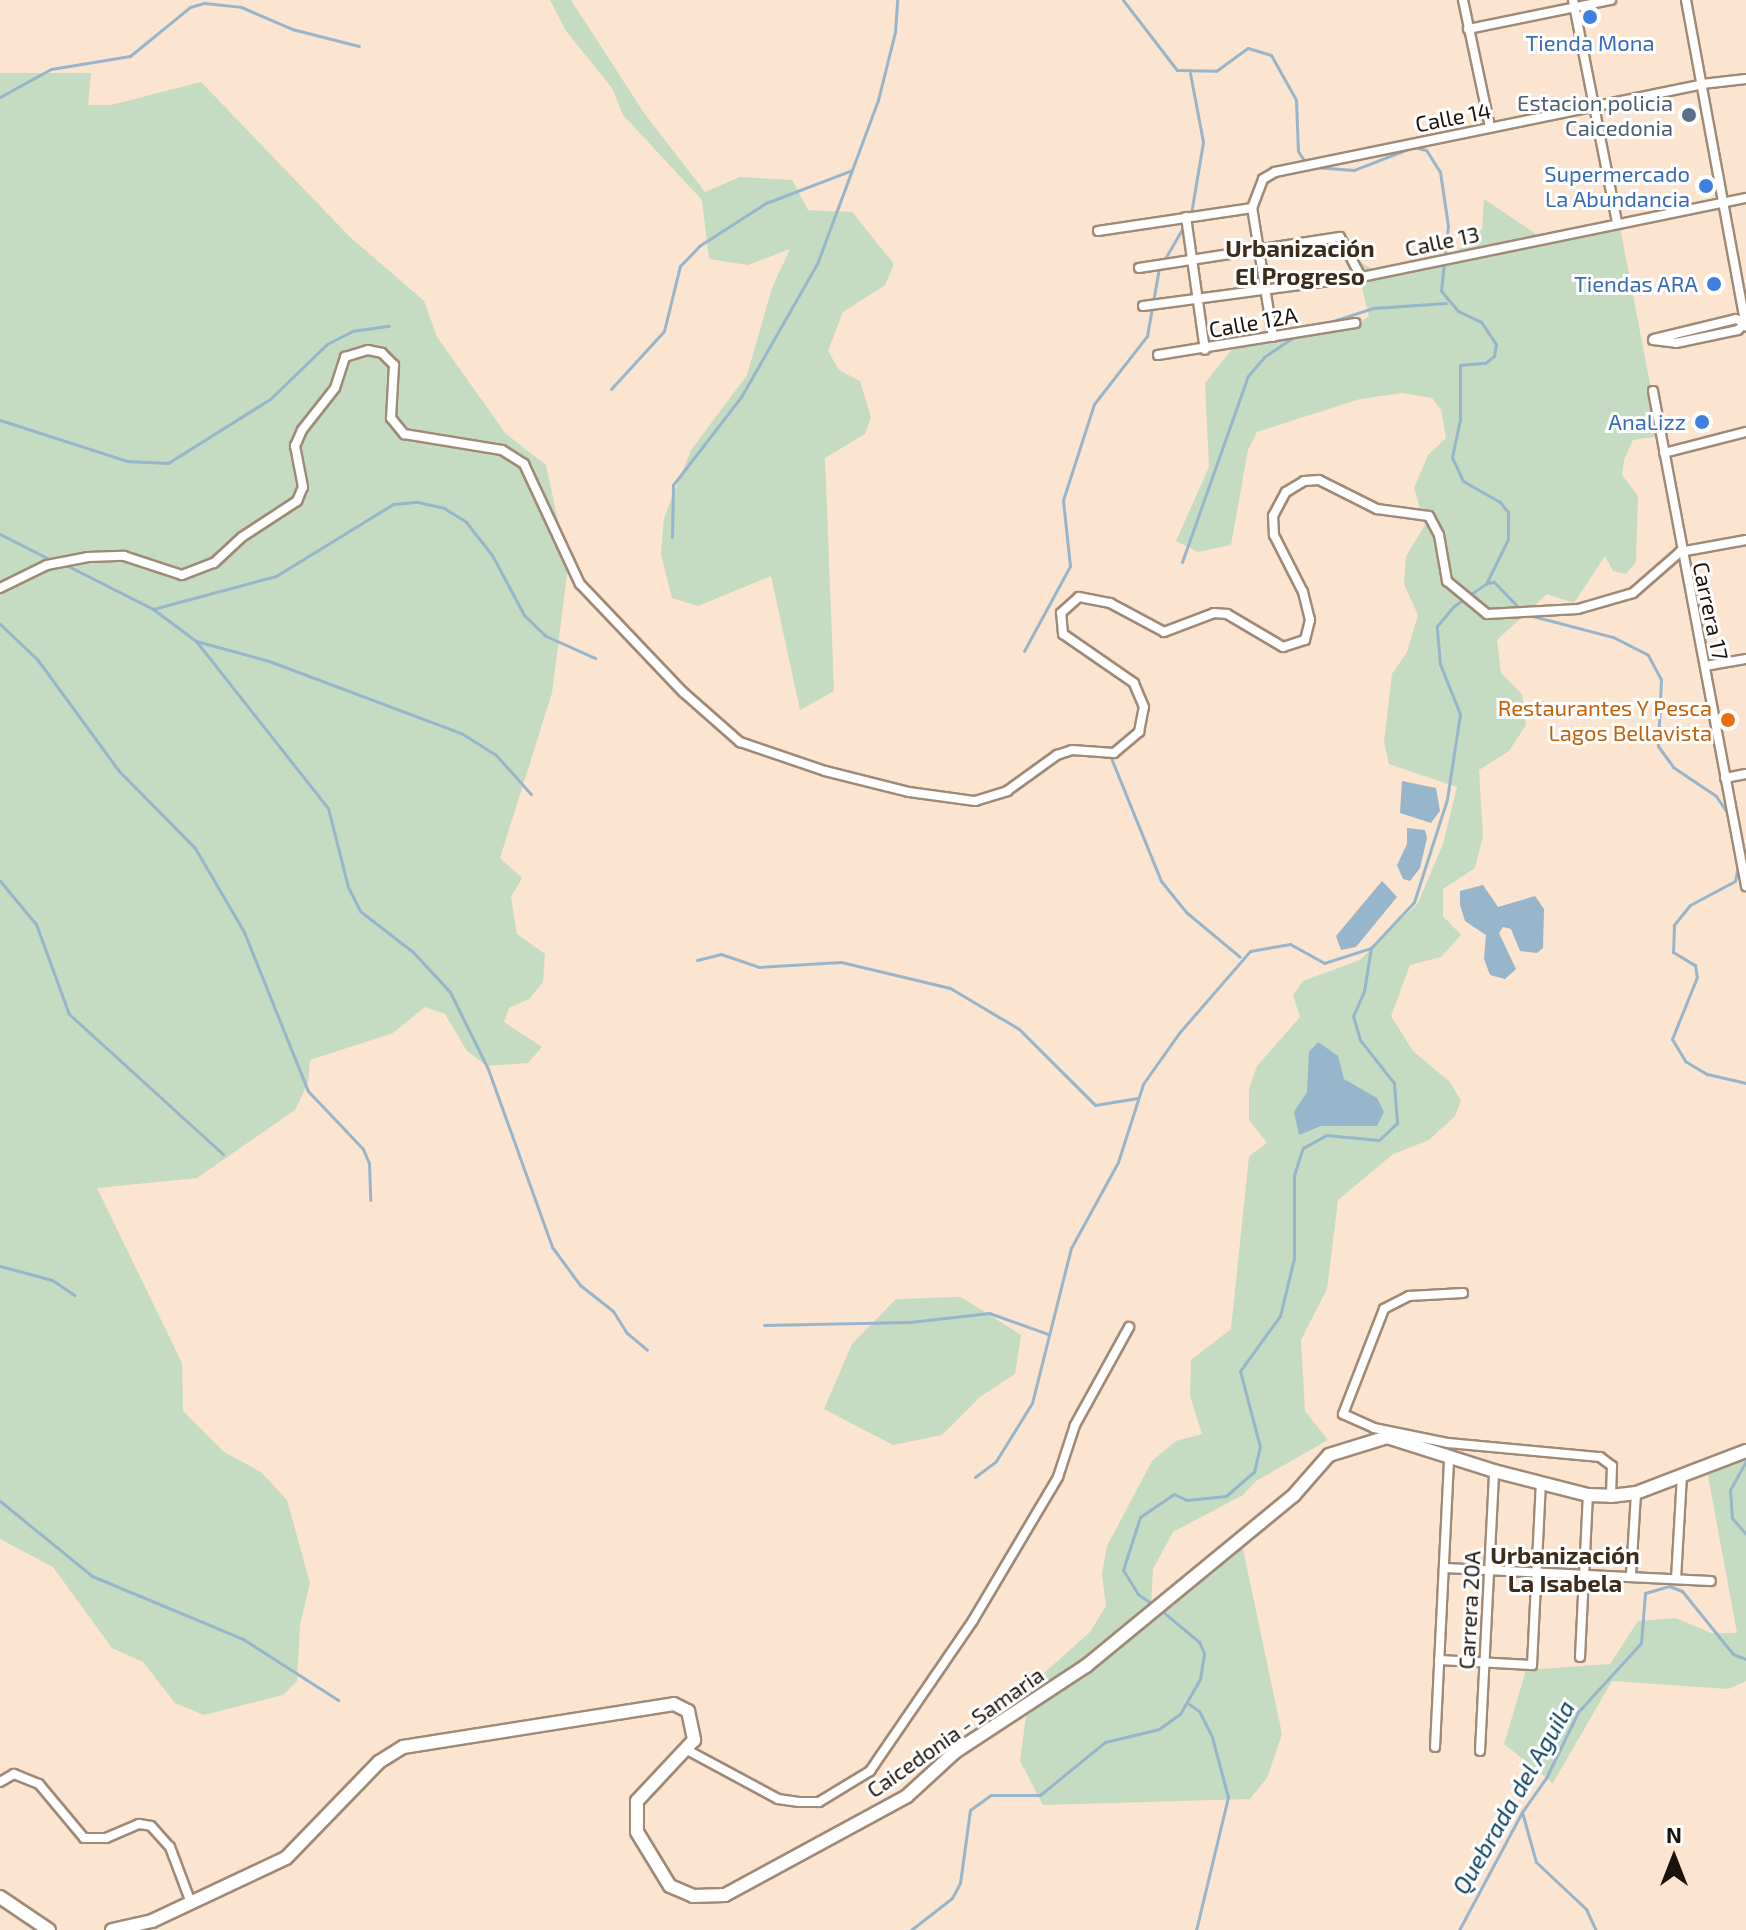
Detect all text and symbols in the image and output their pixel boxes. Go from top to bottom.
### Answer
marker: Tienda Mona [1581,8,1599,26]
place label: Tienda Mona [1525,30,1655,56]
place label: Estacion policia Caicedonia [1517,89,1673,140]
street label: Calle 14 [1413,97,1493,137]
marker: Estacion policia Caicedonia [1680,106,1698,124]
place label: Supermercado La Abundancia [1544,160,1690,212]
marker: Supermercado La Abundancia [1697,177,1715,195]
street label: Calle 13 [1402,220,1482,262]
district label: Urbanización El Progreso [1225,234,1375,290]
place label: Tiendas ARA [1573,271,1698,297]
marker: Tiendas ARA [1705,275,1723,293]
street label: Calle 12A [1207,301,1299,343]
place label: AnaLizz [1608,409,1686,435]
marker: AnaLizz [1693,413,1711,431]
street label: Carrera 17 [1688,560,1734,662]
place label: Restaurantes Y Pesca Lagos Bellavista [1496,694,1712,746]
marker: Restaurantes Y Pesca Lagos Bellavista [1719,711,1737,729]
district label: Urbanización La Isabela [1490,1541,1640,1597]
street label: Carrera 20A [1453,1550,1485,1670]
street label: Caicedonia - Samaria [862,1661,1048,1803]
water label: Quebrada del Aguila [1446,1695,1580,1899]
north arrow [1634,1818,1714,1898]
text: N [1666,1821,1682,1847]

